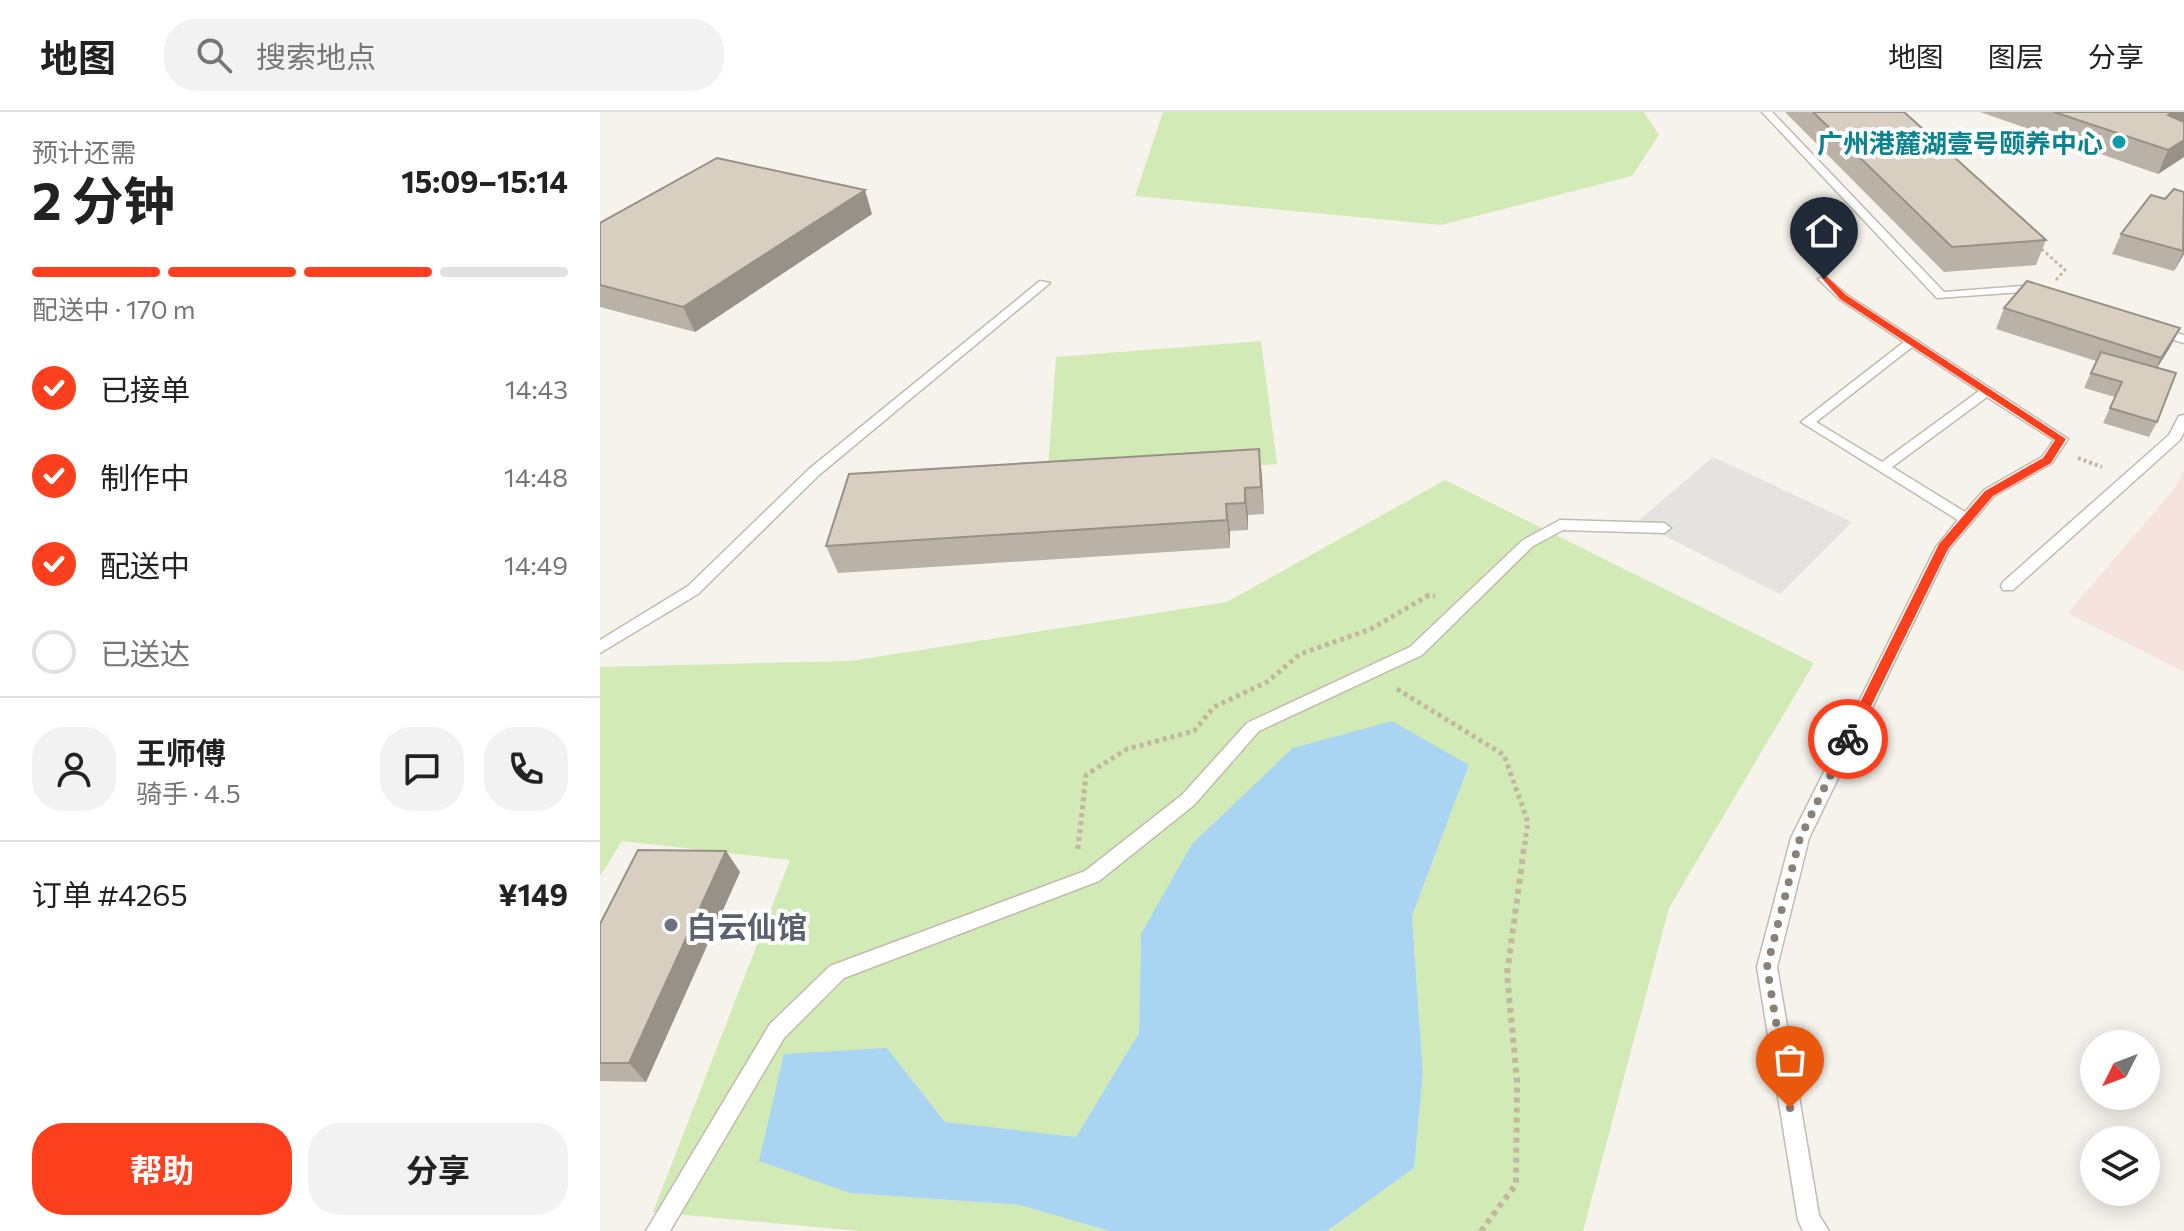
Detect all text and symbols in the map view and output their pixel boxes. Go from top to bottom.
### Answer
search box [164,19,724,91]
text: 地图 [40,33,116,80]
icon: search [192,33,236,77]
text: 搜索地点 [256,37,376,74]
text: 地图 [1888,39,1944,73]
text: 图层 [1988,39,2044,73]
text: 分享 [2088,39,2144,73]
place label: 广州港麓湖壹号颐养中心 [1817,127,2103,158]
marker: 广州港麓湖壹号颐养中心 [2110,133,2128,151]
text: 预计还需 [32,136,136,167]
text: 15:09–15:14 [401,162,568,199]
text: 2 分钟 [32,167,176,231]
pin [1790,197,1858,279]
icon: home [1802,209,1846,253]
text: 配送中 · 170 m [32,293,196,324]
icon: check [32,366,76,410]
text: 已接单 [100,370,190,407]
text: 14:43 [505,373,568,404]
icon: check [32,454,76,498]
text: 制作中 [100,458,190,495]
text: 14:48 [504,461,568,492]
icon: check [32,542,76,586]
text: 配送中 [100,546,190,583]
text: 14:49 [504,549,568,580]
text: 已送达 [100,634,190,671]
courier [1808,699,1888,779]
icon: bike [1826,717,1870,761]
button: person [32,727,116,811]
button: chat [380,727,464,811]
button: phone [484,727,568,811]
text: 王师傅 [136,733,226,770]
text: 骑手 · 4.5 [136,777,241,808]
text: 订单 #4265 [32,875,188,912]
text: ¥149 [498,875,568,912]
place label: 白云仙馆 [687,907,807,944]
marker: 白云仙馆 [662,916,680,934]
pin [1756,1026,1824,1108]
north arrow [2080,1030,2160,1110]
map controls [2080,1030,2160,1206]
icon: bag [1768,1038,1812,1082]
button: 帮助 [32,1123,292,1215]
button: 分享 [308,1123,568,1215]
button: layers [2080,1126,2160,1206]

